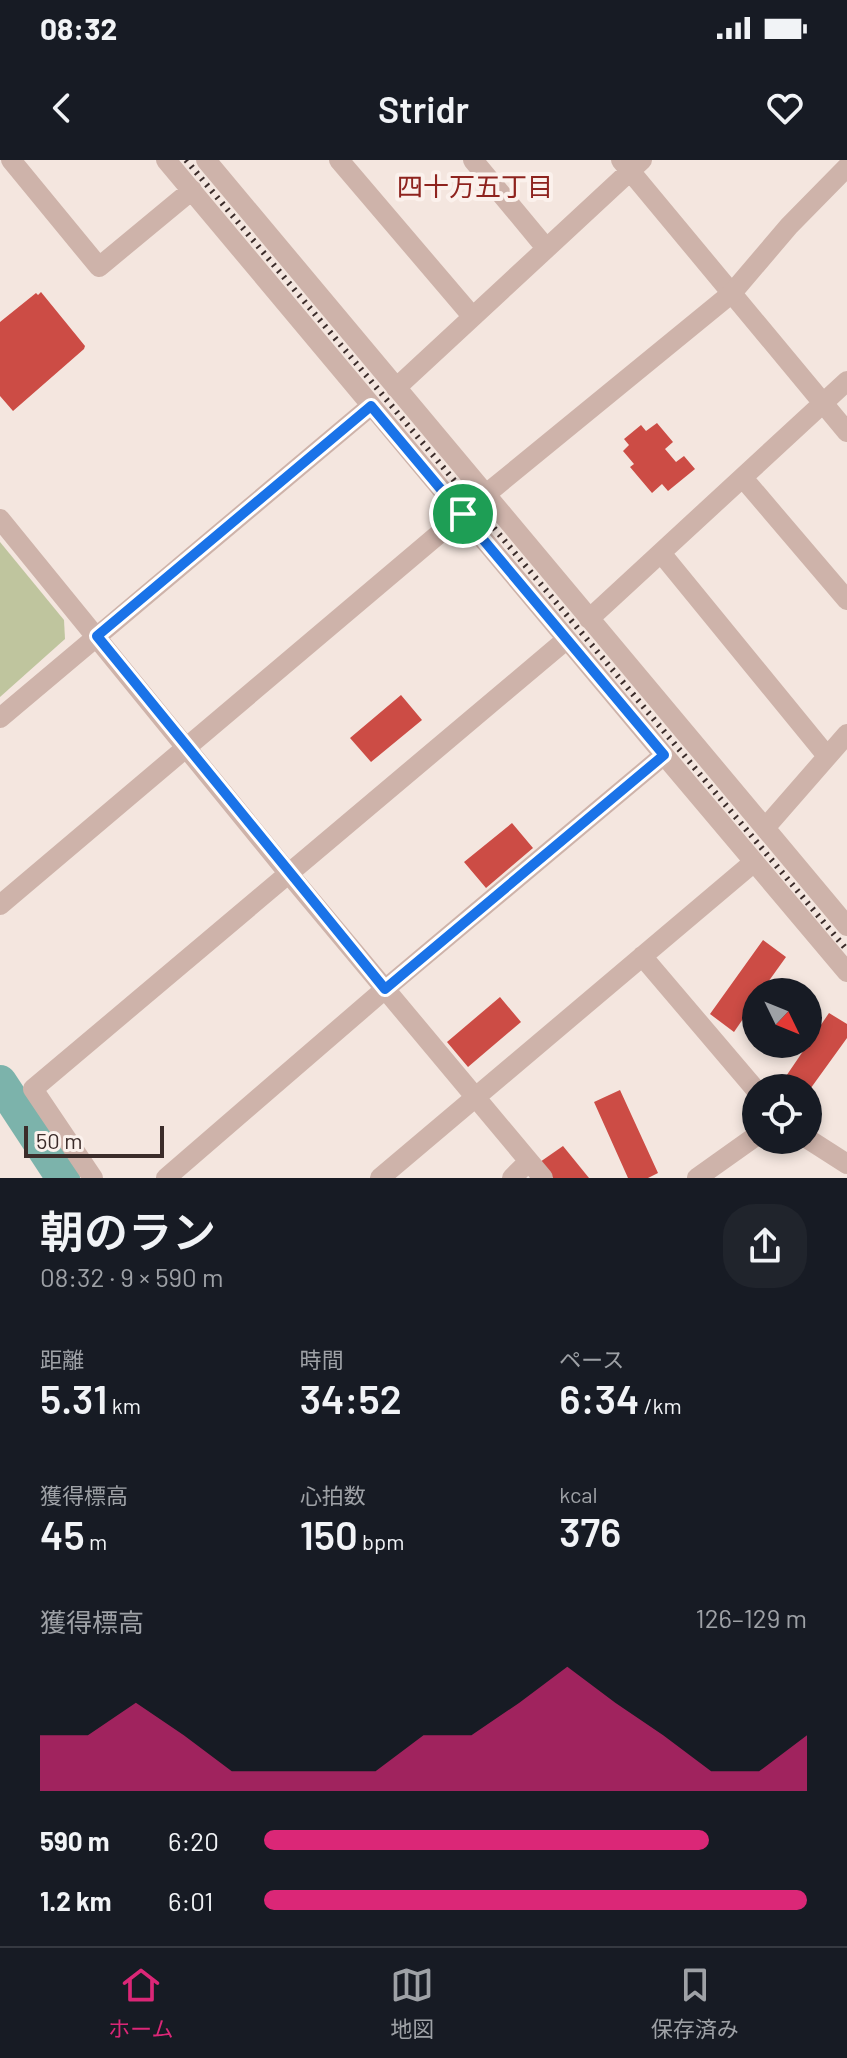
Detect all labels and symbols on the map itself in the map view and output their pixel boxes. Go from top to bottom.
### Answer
district label: 四十万五丁目 [397,170,553,201]
pin [429,480,497,548]
north arrow [742,978,822,1058]
scale bar [24,1122,164,1158]

